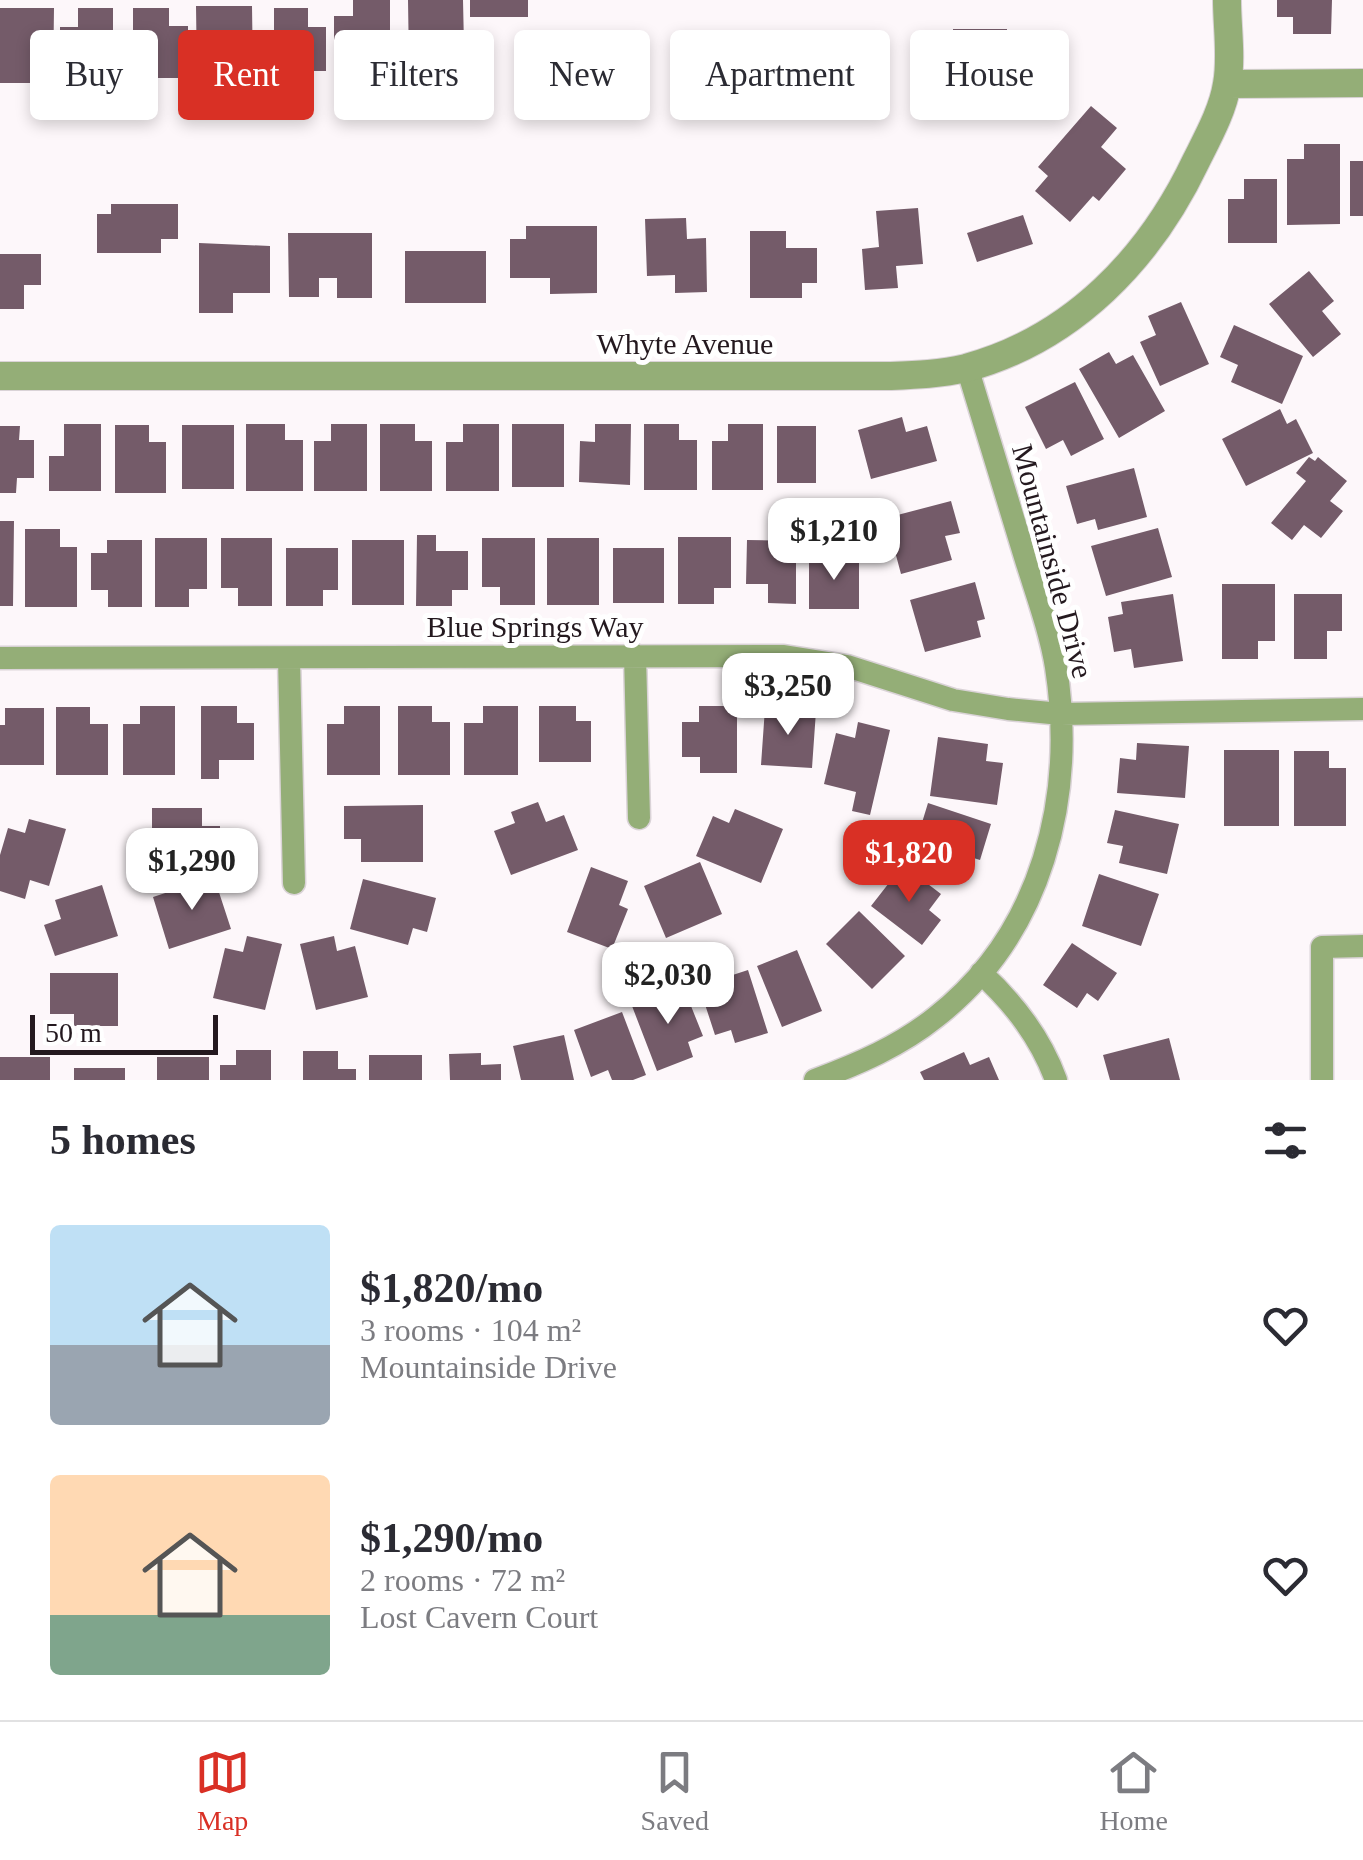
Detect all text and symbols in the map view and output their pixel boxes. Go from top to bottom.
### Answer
chip: Buy [30,30,158,120]
chip: Rent [178,30,314,120]
chip: Filters [334,30,494,120]
chip: New [514,30,650,120]
chip: Apartment [670,30,890,120]
chip: House [910,30,1069,120]
street label: Whyte Avenue [597,327,773,360]
street label: Mountainside Drive [1006,440,1100,682]
pin: $1,210 [753,498,915,583]
text: $1,210 [790,512,878,548]
street label: Blue Springs Way [426,610,644,643]
pin: $3,250 [707,653,869,738]
text: $3,250 [744,667,832,703]
pin: $1,820 [828,820,990,905]
pin: $1,290 [111,828,273,913]
text: $1,820 [865,834,953,870]
text: $1,290 [148,842,236,878]
pin: $2,030 [587,942,749,1027]
text: $2,030 [624,956,712,992]
scale bar [30,1010,218,1054]
text: 50 m [45,1017,102,1048]
icon: filters [1258,1113,1313,1168]
text: 5 homes [50,1117,196,1163]
icon: home [130,1265,250,1385]
text: $1,820/mo [360,1265,543,1311]
icon: heart [1258,1298,1313,1353]
text: 3 rooms · 104 m² [360,1312,581,1348]
text: Mountainside Drive [360,1349,617,1385]
icon: home [130,1515,250,1635]
text: $1,290/mo [360,1515,543,1561]
icon: heart [1258,1548,1313,1603]
text: 2 rooms · 72 m² [360,1562,565,1598]
text: Lost Cavern Court [360,1599,598,1635]
tab: Map [195,1745,250,1837]
tab: Saved [641,1745,709,1837]
tab: Home [1099,1745,1168,1837]

